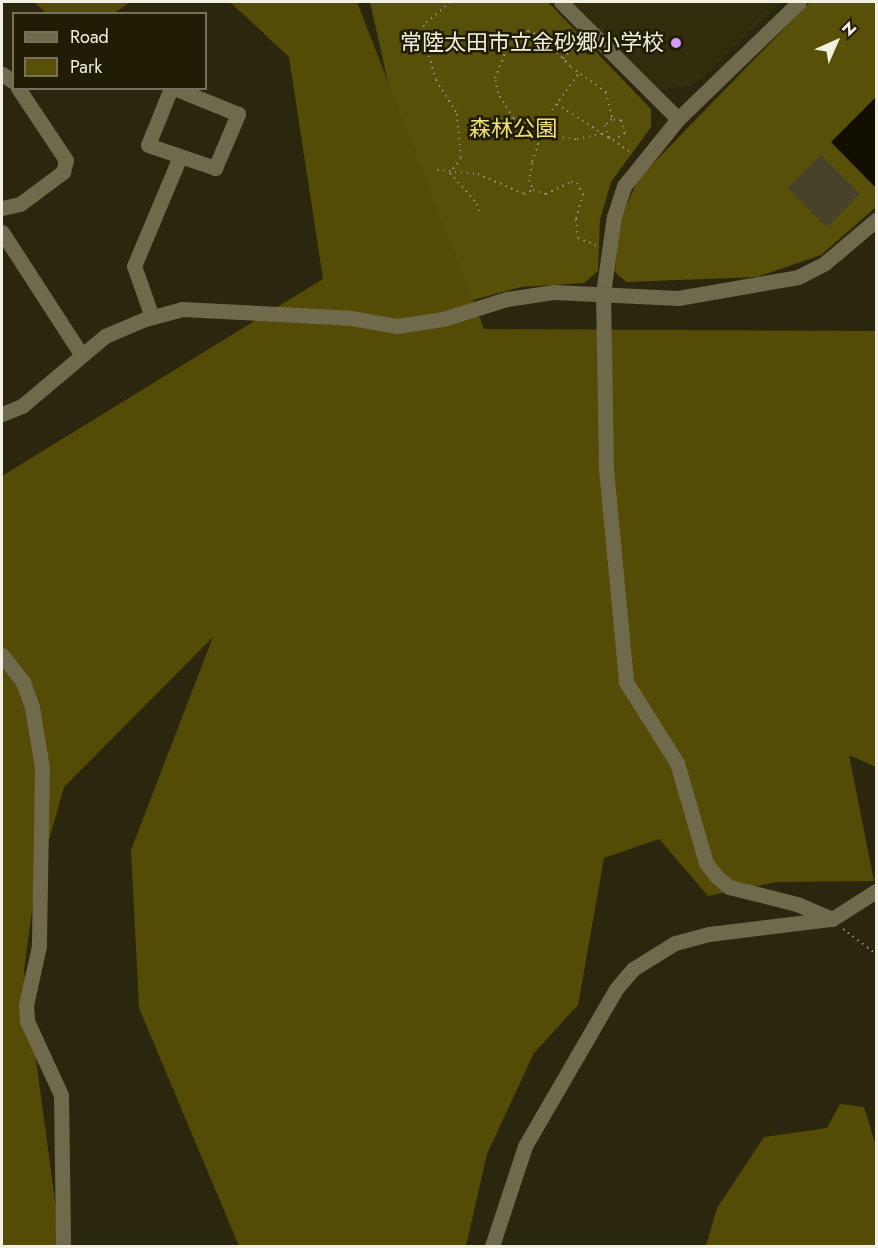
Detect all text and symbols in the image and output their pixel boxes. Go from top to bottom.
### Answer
legend [12,12,207,90]
north arrow [806,12,866,72]
text: N [836,16,862,42]
text: Road [70,24,109,50]
place label: 常陸太田市立金砂郷小学校 [400,30,664,56]
marker: 常陸太田市立金砂郷小学校 [669,36,683,50]
text: Park [70,54,102,80]
park label: 森林公園 [469,116,557,142]

